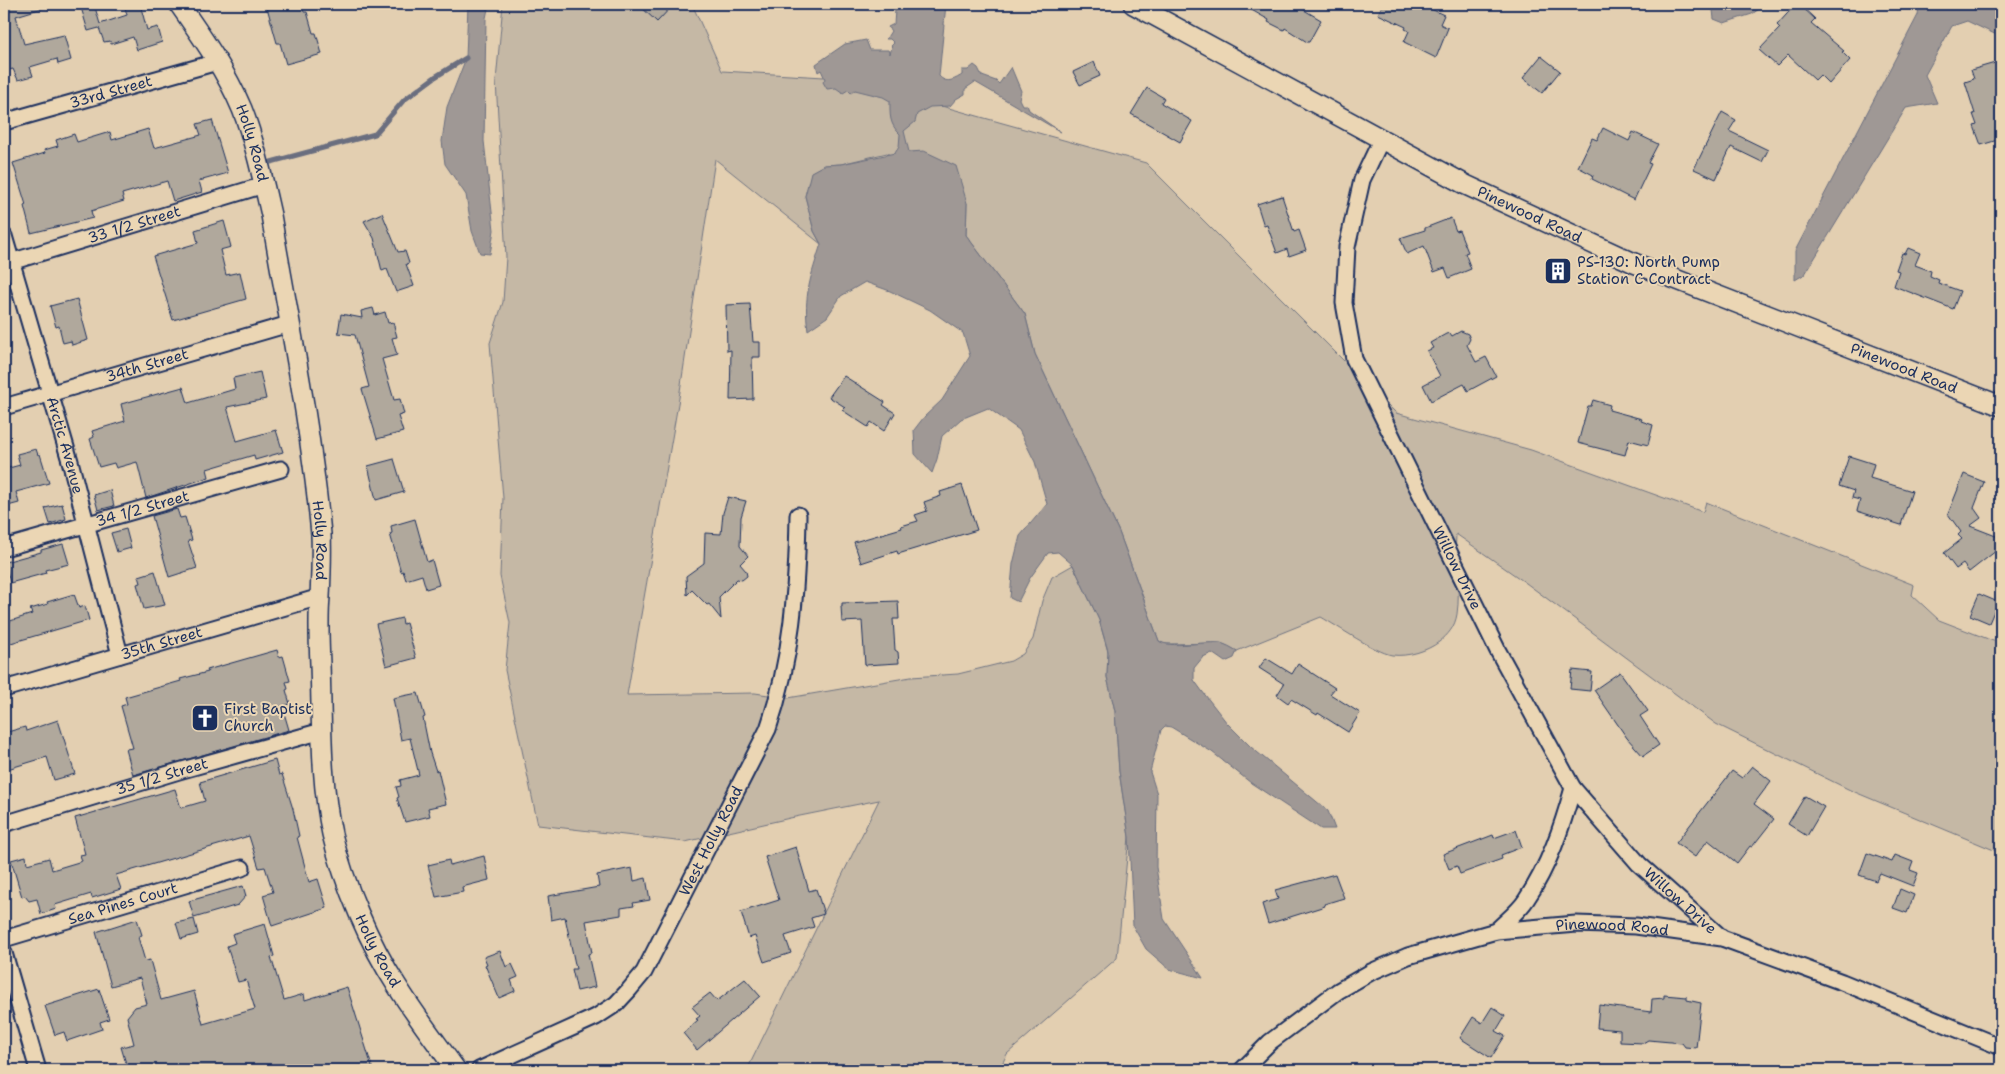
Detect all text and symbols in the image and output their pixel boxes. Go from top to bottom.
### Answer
street label: 33rd Street [67,71,154,113]
street label: Holly Road [231,101,273,184]
street label: Pinewood Road [1474,182,1586,248]
street label: 33 1/2 Street [85,201,183,248]
place label: PS-130: North Pump Station C Contract [1577,252,1720,289]
building icon: PS-130: North Pump Station C Contract [1543,256,1573,286]
street label: Pinewood Road [1847,338,1961,398]
street label: 34th Street [103,344,191,387]
street label: Arctic Avenue [42,394,88,496]
street label: 34 1/2 Street [93,486,192,531]
street label: Holly Road [308,499,331,581]
street label: Willow Drive [1428,523,1486,613]
street label: 35th Street [118,622,205,665]
place label: First Baptist Church [224,699,312,736]
church icon: First Baptist Church [190,703,220,733]
street label: 35 1/2 Street [114,753,210,800]
street label: West Holly Road [674,782,748,899]
street label: Willow Drive [1640,863,1721,939]
street label: Sea Pines Court [66,878,180,929]
street label: Holly Road [350,911,406,992]
street label: Pinewood Road [1555,914,1670,941]

